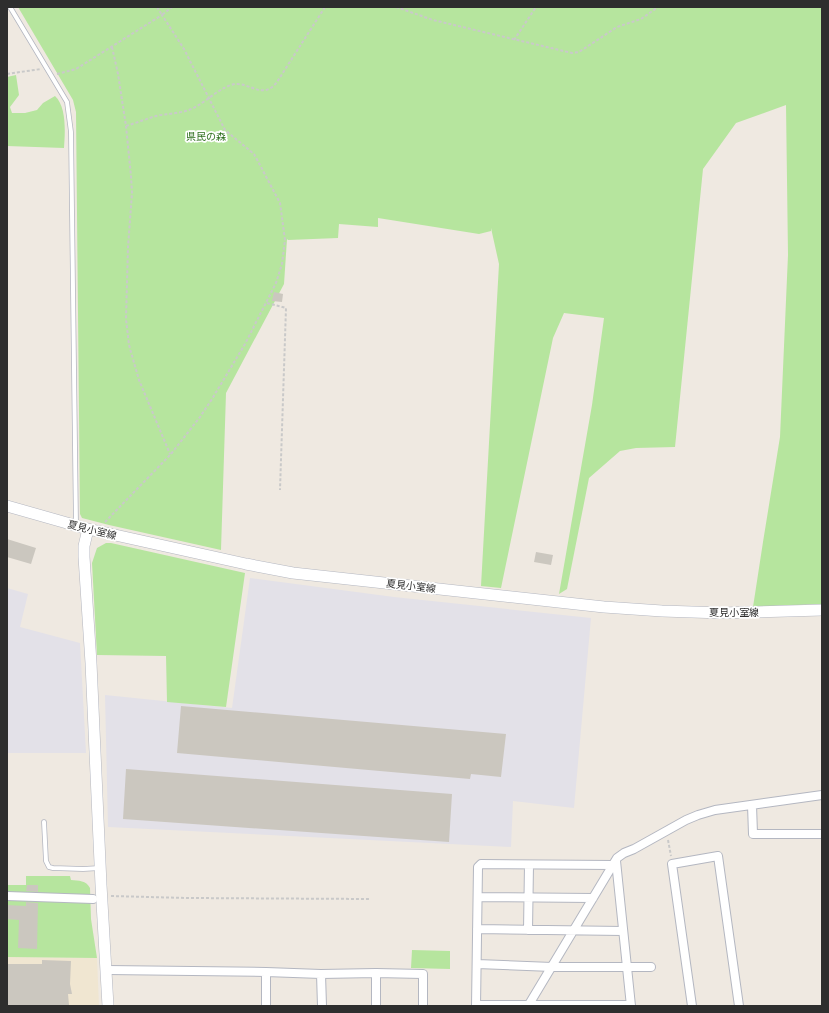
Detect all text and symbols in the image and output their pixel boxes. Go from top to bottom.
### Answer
park label: 県民の森 [186,131,226,142]
street label: 夏見小室線 [66,519,118,541]
street label: 夏見小室線 [386,577,436,595]
street label: 夏見小室線 [709,607,759,618]

